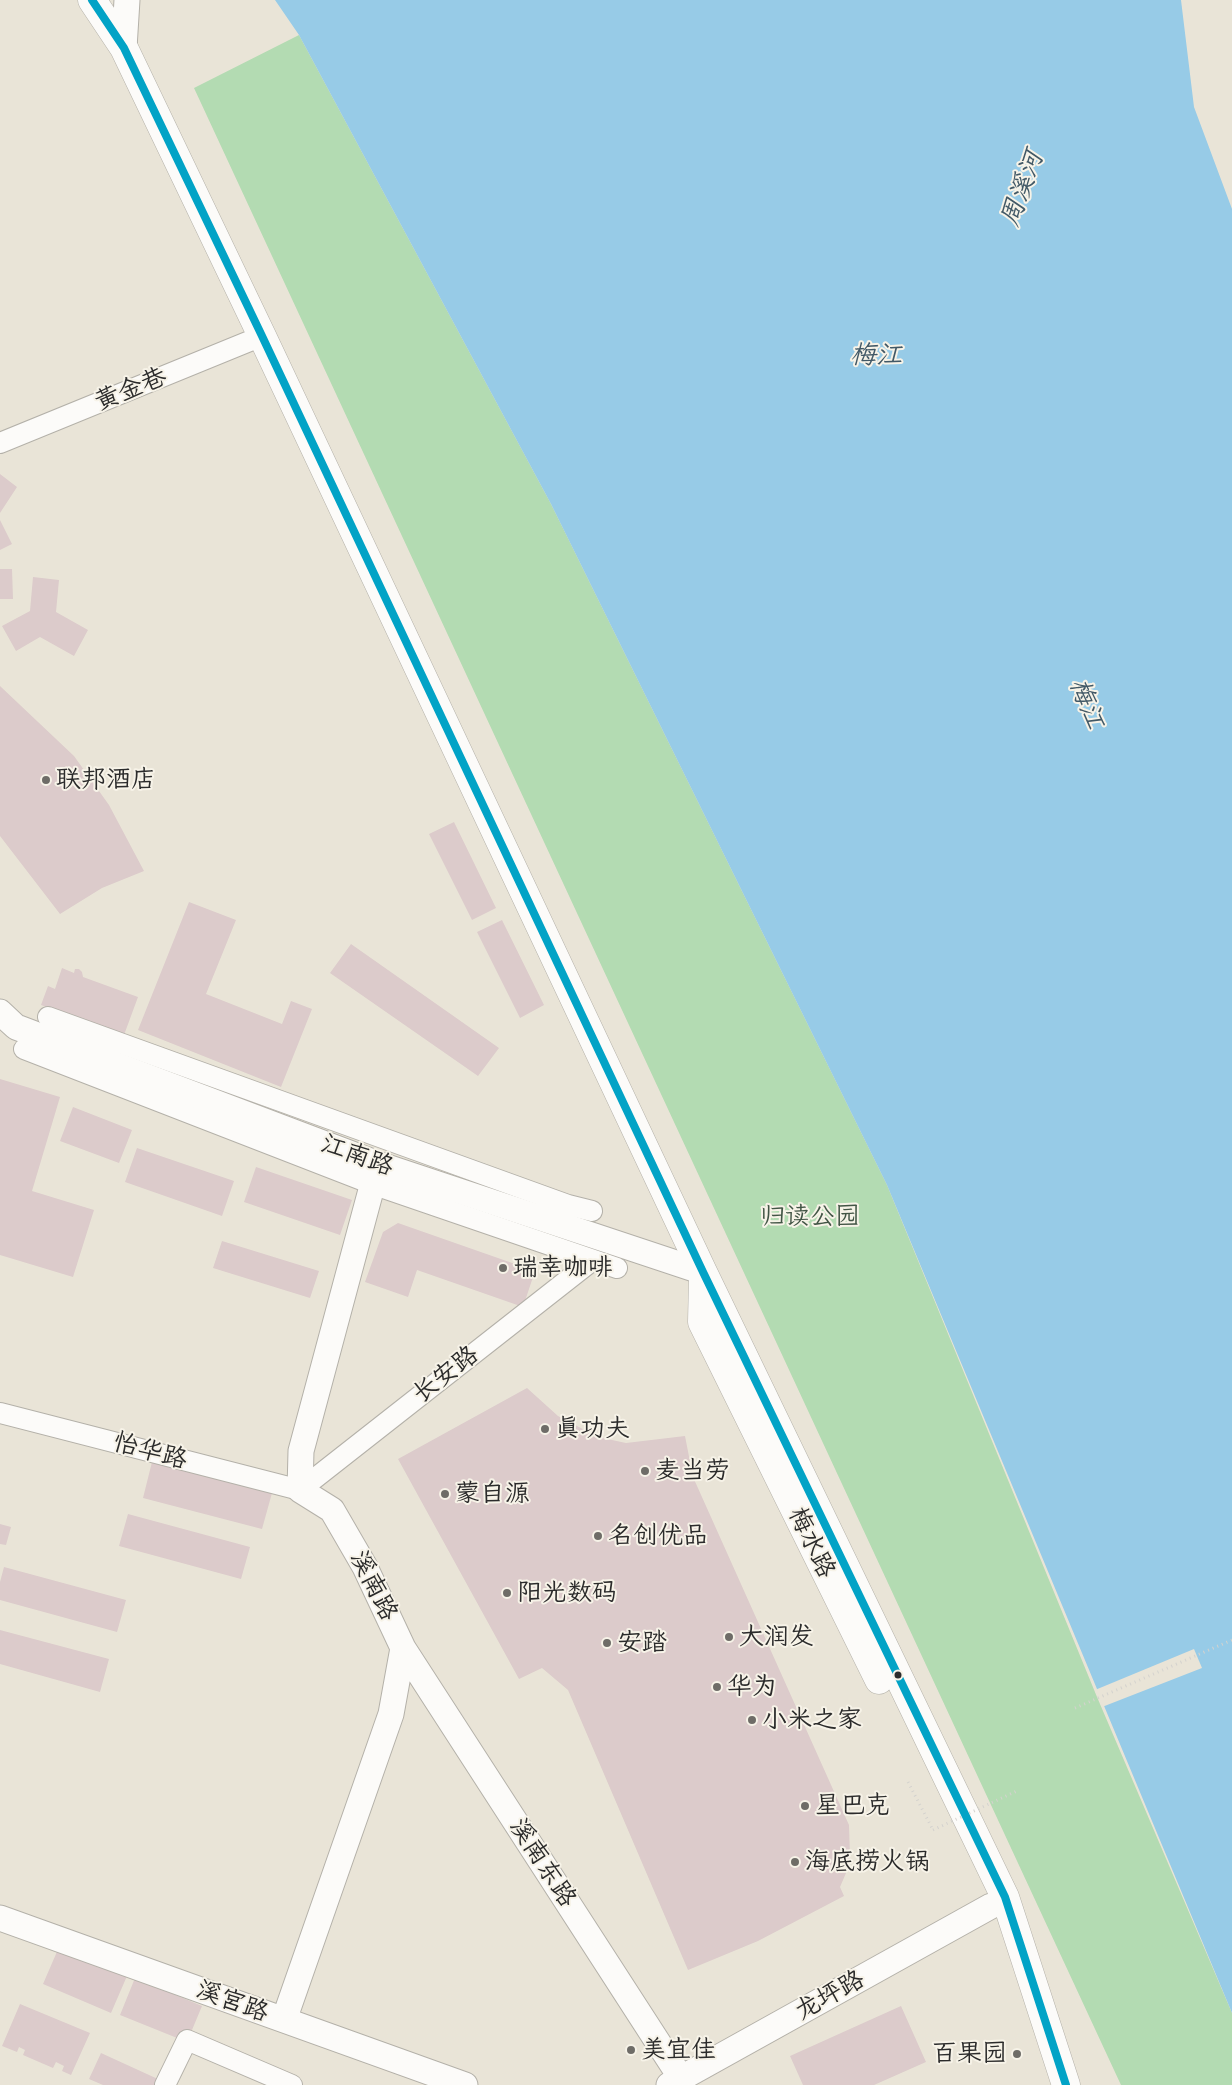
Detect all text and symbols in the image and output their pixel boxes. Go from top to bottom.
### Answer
water label: 周溪河 [995,147,1051,231]
water label: 梅江 [850,340,902,372]
street label: 黄金巷 [91,362,171,418]
water label: 梅江 [1062,674,1110,734]
place label: 联邦酒店 [56,765,156,795]
marker: 联邦酒店 [40,774,52,786]
street label: 江南路 [317,1129,397,1183]
park label: 归读公园 [760,1202,860,1232]
place label: 瑞幸咖啡 [513,1253,613,1283]
marker: 瑞幸咖啡 [497,1262,509,1274]
street label: 长安路 [407,1340,485,1410]
place label: 真功夫 [555,1414,630,1444]
marker: 真功夫 [539,1423,551,1435]
street label: 怡华路 [110,1428,190,1476]
place label: 麦当劳 [655,1456,730,1486]
marker: 麦当劳 [639,1465,651,1477]
place label: 蒙自源 [455,1479,530,1509]
marker: 蒙自源 [439,1488,451,1500]
street label: 梅水路 [781,1503,841,1583]
place label: 名创优品 [608,1521,708,1551]
marker: 名创优品 [592,1530,604,1542]
street label: 溪南路 [343,1546,403,1626]
place label: 阳光数码 [517,1578,617,1608]
marker: 阳光数码 [501,1587,513,1599]
place label: 大润发 [739,1622,814,1652]
place label: 安踏 [617,1628,667,1658]
marker: 大润发 [723,1631,735,1643]
marker: 安踏 [601,1637,613,1649]
unlabelled marker [893,1670,903,1680]
place label: 华为 [727,1672,777,1702]
marker: 华为 [711,1681,723,1693]
place label: 小米之家 [762,1705,862,1735]
marker: 小米之家 [746,1714,758,1726]
place label: 星巴克 [815,1791,890,1821]
marker: 星巴克 [799,1800,811,1812]
street label: 溪南东路 [502,1813,582,1913]
place label: 海底捞火锅 [805,1847,930,1877]
marker: 海底捞火锅 [789,1856,801,1868]
street label: 龙坪路 [790,1965,870,2027]
street label: 溪宫路 [192,1975,272,2029]
place label: 美宜佳 [641,2035,716,2065]
place label: 百果园 [932,2039,1007,2069]
marker: 美宜佳 [625,2044,637,2056]
marker: 百果园 [1011,2048,1023,2060]

